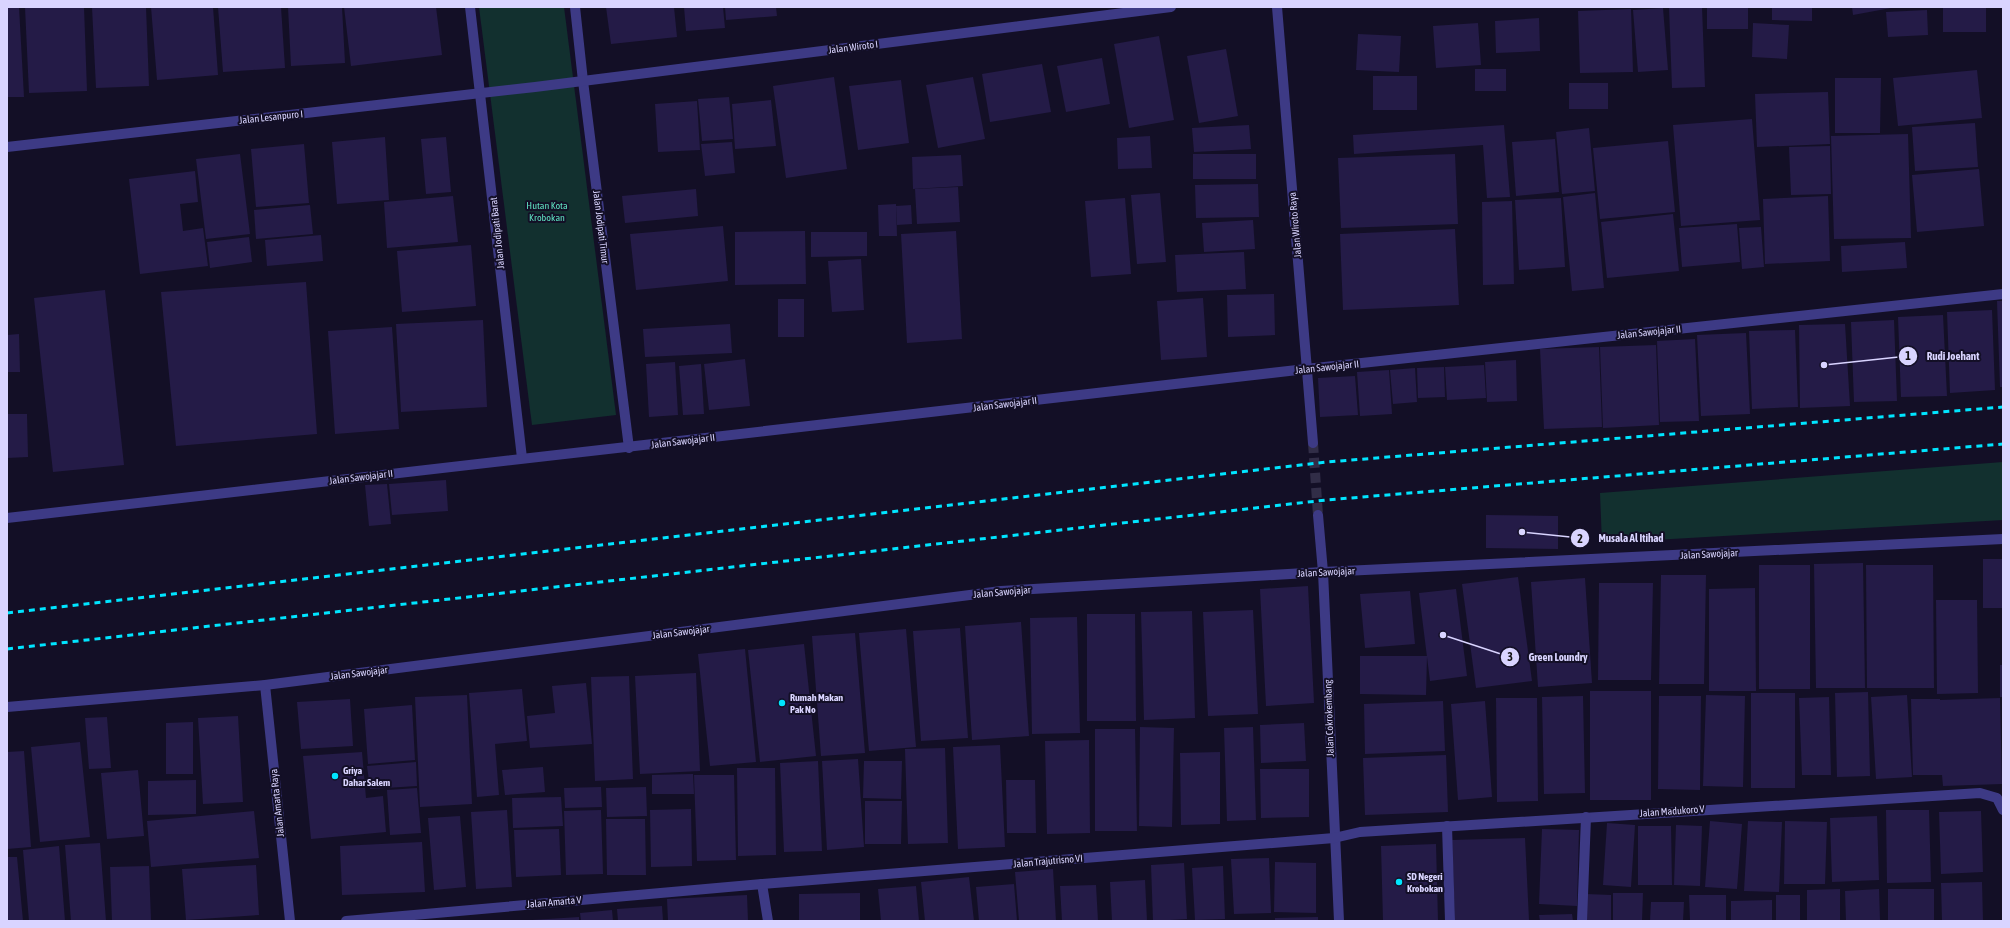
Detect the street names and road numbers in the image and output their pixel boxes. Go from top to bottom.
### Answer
street label: Jalan Wiroto I [828,38,878,56]
street label: Jalan Lesanpuro I [239,108,303,126]
street label: Jalan Jodipati Timur [591,190,611,265]
street label: Jalan Wiroto Raya [1287,191,1303,258]
street label: Jalan Jodipati Barat [488,197,506,269]
street label: Jalan Sawojajar II [1617,323,1681,341]
street label: Jalan Sawojajar II [1295,358,1359,376]
street label: Jalan Sawojajar II [973,395,1037,413]
street label: Jalan Sawojajar II [651,432,715,450]
street label: Jalan Sawojajar II [329,468,393,486]
street label: Jalan Sawojajar [1680,547,1739,561]
street label: Jalan Sawojajar [1297,565,1356,579]
street label: Jalan Sawojajar [973,584,1032,600]
street label: Jalan Sawojajar [652,623,711,641]
street label: Jalan Sawojajar [330,664,389,682]
street label: Jalan Cokrokembang [1322,679,1336,757]
street label: Jalan Amarta Raya [268,768,286,837]
street label: Jalan Madukoro V [1639,803,1705,819]
street label: Jalan Trajutrisno VI [1013,852,1083,870]
street label: Jalan Amarta V [526,894,582,910]

